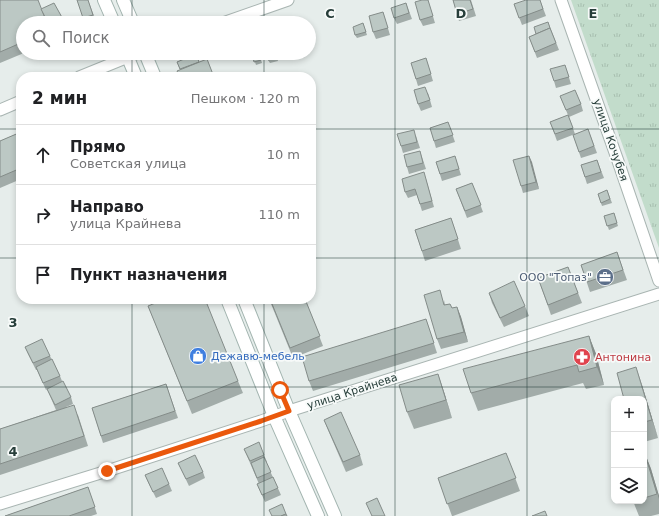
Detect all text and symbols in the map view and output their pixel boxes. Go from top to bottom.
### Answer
text: C [325,6,335,21]
text: D [456,6,467,21]
text: E [589,6,597,21]
search box [16,16,316,60]
icon: search [30,27,52,49]
text: Поиск [62,29,110,47]
text: 2 мин [32,88,87,108]
text: Пешком · 120 m [191,91,300,106]
street label: улица Кочубея [590,97,631,183]
text: Прямо [70,138,126,156]
icon: ahead [32,144,54,166]
text: 10 m [267,147,300,162]
text: Советская улица [70,156,186,171]
text: Направо [70,198,144,216]
icon: right [32,204,54,226]
text: 110 m [258,207,300,222]
text: улица Крайнева [70,216,181,231]
icon: arrive [32,264,54,286]
text: Пункт назначения [70,266,227,284]
office icon: ООО "Топаз" [595,267,615,287]
place label: ООО "Топаз" [519,271,592,284]
text: 3 [8,315,18,330]
shop icon: Дежавю-мебель [188,346,208,366]
pharmacy icon: Антонина [572,347,592,367]
place label: Дежавю-мебель [211,350,305,363]
place label: Антонина [595,351,651,364]
street label: улица Крайнева [305,371,399,412]
route start [271,381,289,399]
map controls [611,396,647,504]
button: + [611,396,647,432]
button: − [611,432,647,468]
text: 4 [8,444,18,459]
route end [98,462,116,480]
button: layers [611,468,647,504]

